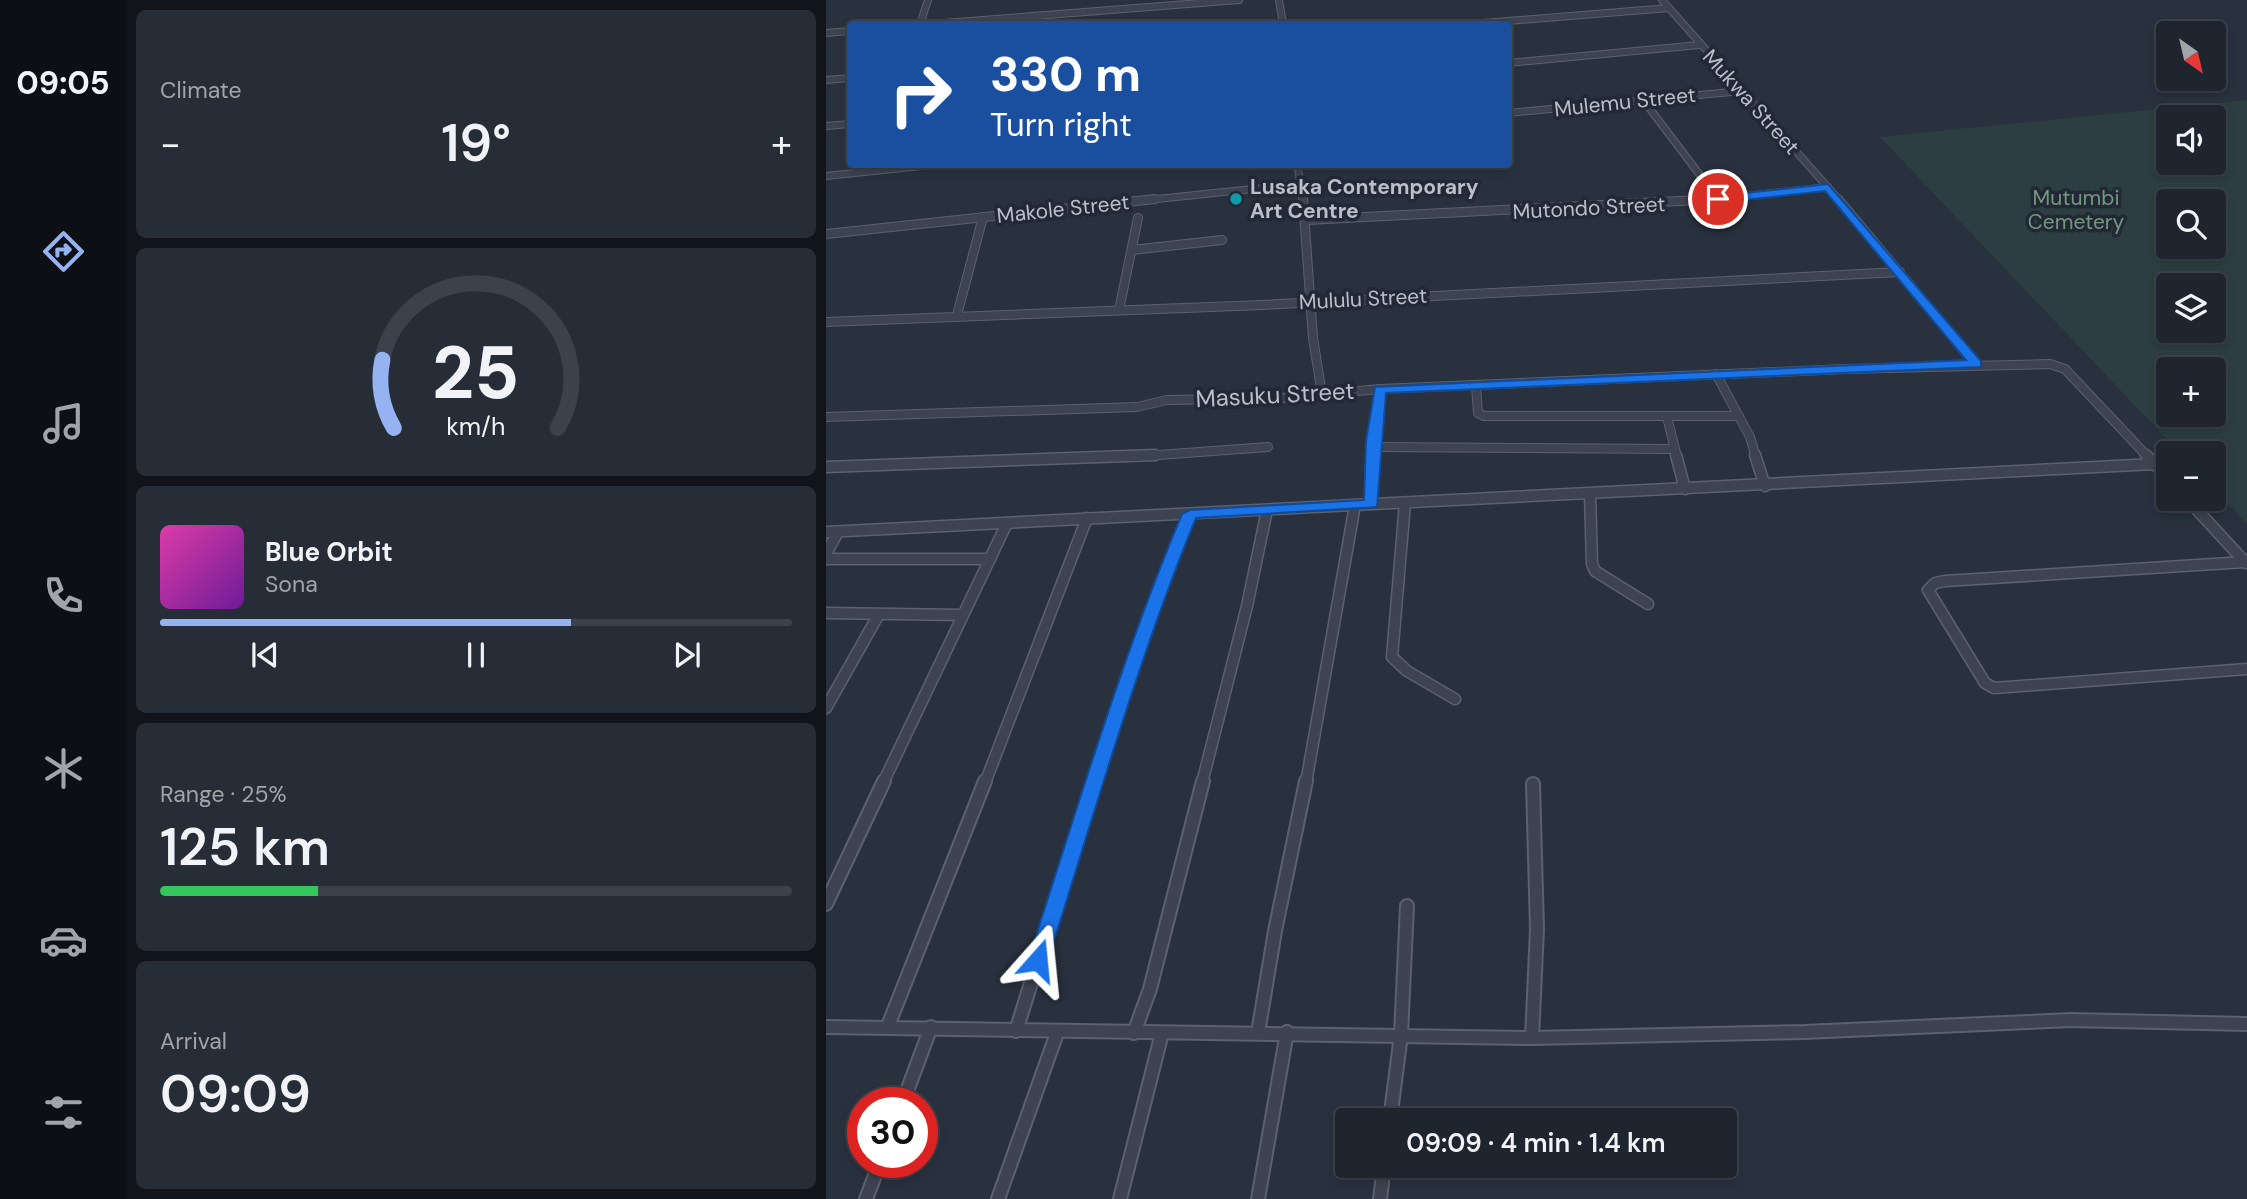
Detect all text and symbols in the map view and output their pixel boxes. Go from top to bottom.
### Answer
north arrow [2156,21,2226,91]
map controls [2156,21,2226,511]
text: 330 m [990,42,1141,106]
street label: Mukwa Street [1696,43,1806,161]
icon: right [875,49,966,140]
text: 09:05 [16,62,110,104]
text: Climate [160,75,242,105]
street label: Mulemu Street [1553,81,1697,123]
text: Turn right [990,104,1132,146]
button: sound [2156,105,2226,175]
text: 19° [441,109,511,177]
text: − [160,119,181,169]
text: + [771,119,792,169]
pin [1688,169,1748,229]
place label: Lusaka Contemporary Art Centre [1250,173,1479,225]
icon: arrive [1699,180,1737,218]
park label: Mutumbi Cemetery [2028,184,2125,236]
street label: Makole Street [995,188,1131,230]
button: search [2156,189,2226,259]
street label: Mutondo Street [1512,190,1666,226]
marker: Lusaka Contemporary Art Centre [1228,191,1244,207]
icon: directions [39,227,88,276]
button: layers [2156,273,2226,343]
street label: Mululu Street [1298,282,1428,316]
text: 25 [432,326,520,421]
button: + [2156,357,2226,427]
street label: Masuku Street [1195,375,1355,414]
icon: music [39,399,88,448]
text: km/h [446,409,506,442]
button: − [2156,441,2226,511]
text: Blue Orbit [265,535,393,569]
text: Sona [265,569,318,599]
icon: phone [39,571,88,620]
icon: previous [246,636,284,674]
icon: pause [457,636,495,674]
icon: next [668,636,706,674]
icon: climate [39,744,88,793]
text: Range · 25% [160,779,287,809]
text: 125 km [160,813,330,881]
icon: car [39,916,88,965]
position arrow [1001,923,1075,997]
text: Arrival [160,1026,227,1056]
text: 09:09 [160,1060,311,1128]
speed limit sign: 30 [847,1087,938,1178]
icon: filters [39,1088,88,1137]
text: 09:09 · 4 min · 1.4 km [1406,1126,1666,1160]

